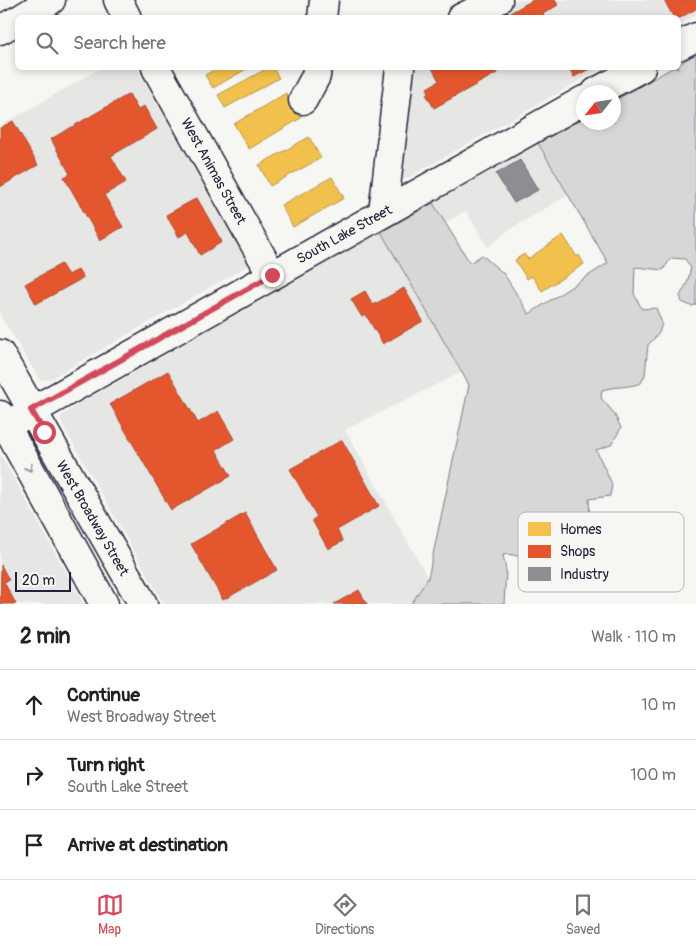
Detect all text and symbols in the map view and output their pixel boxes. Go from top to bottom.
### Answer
search box [15,15,681,70]
icon: search [33,29,61,57]
text: Search here [73,31,166,55]
north arrow [576,85,621,130]
street label: West Animas Street [177,115,250,228]
street label: South Lake Street [294,201,395,268]
route end [261,264,284,287]
route start [33,421,56,444]
street label: West Broadway Street [53,458,133,579]
one-way arrow [23,463,33,472]
legend [518,512,684,592]
text: Homes [560,521,602,538]
text: Shops [560,543,596,560]
text: Industry [560,566,609,583]
scale bar [15,569,71,592]
text: 20 m [22,572,55,589]
text: 2 min [20,623,70,650]
text: Walk · 110 m [591,627,676,647]
text: Continue [67,683,140,707]
icon: ahead [20,691,48,719]
text: 10 m [641,695,676,715]
text: West Broadway Street [67,707,216,727]
text: Turn right [67,753,145,777]
icon: right [20,761,48,789]
text: 100 m [630,765,676,785]
text: South Lake Street [67,777,188,797]
icon: arrive [20,831,48,859]
text: Arrive at destination [67,833,228,857]
tab: Map [96,891,124,938]
tab: Directions [315,891,374,938]
tab: Saved [566,891,600,938]

